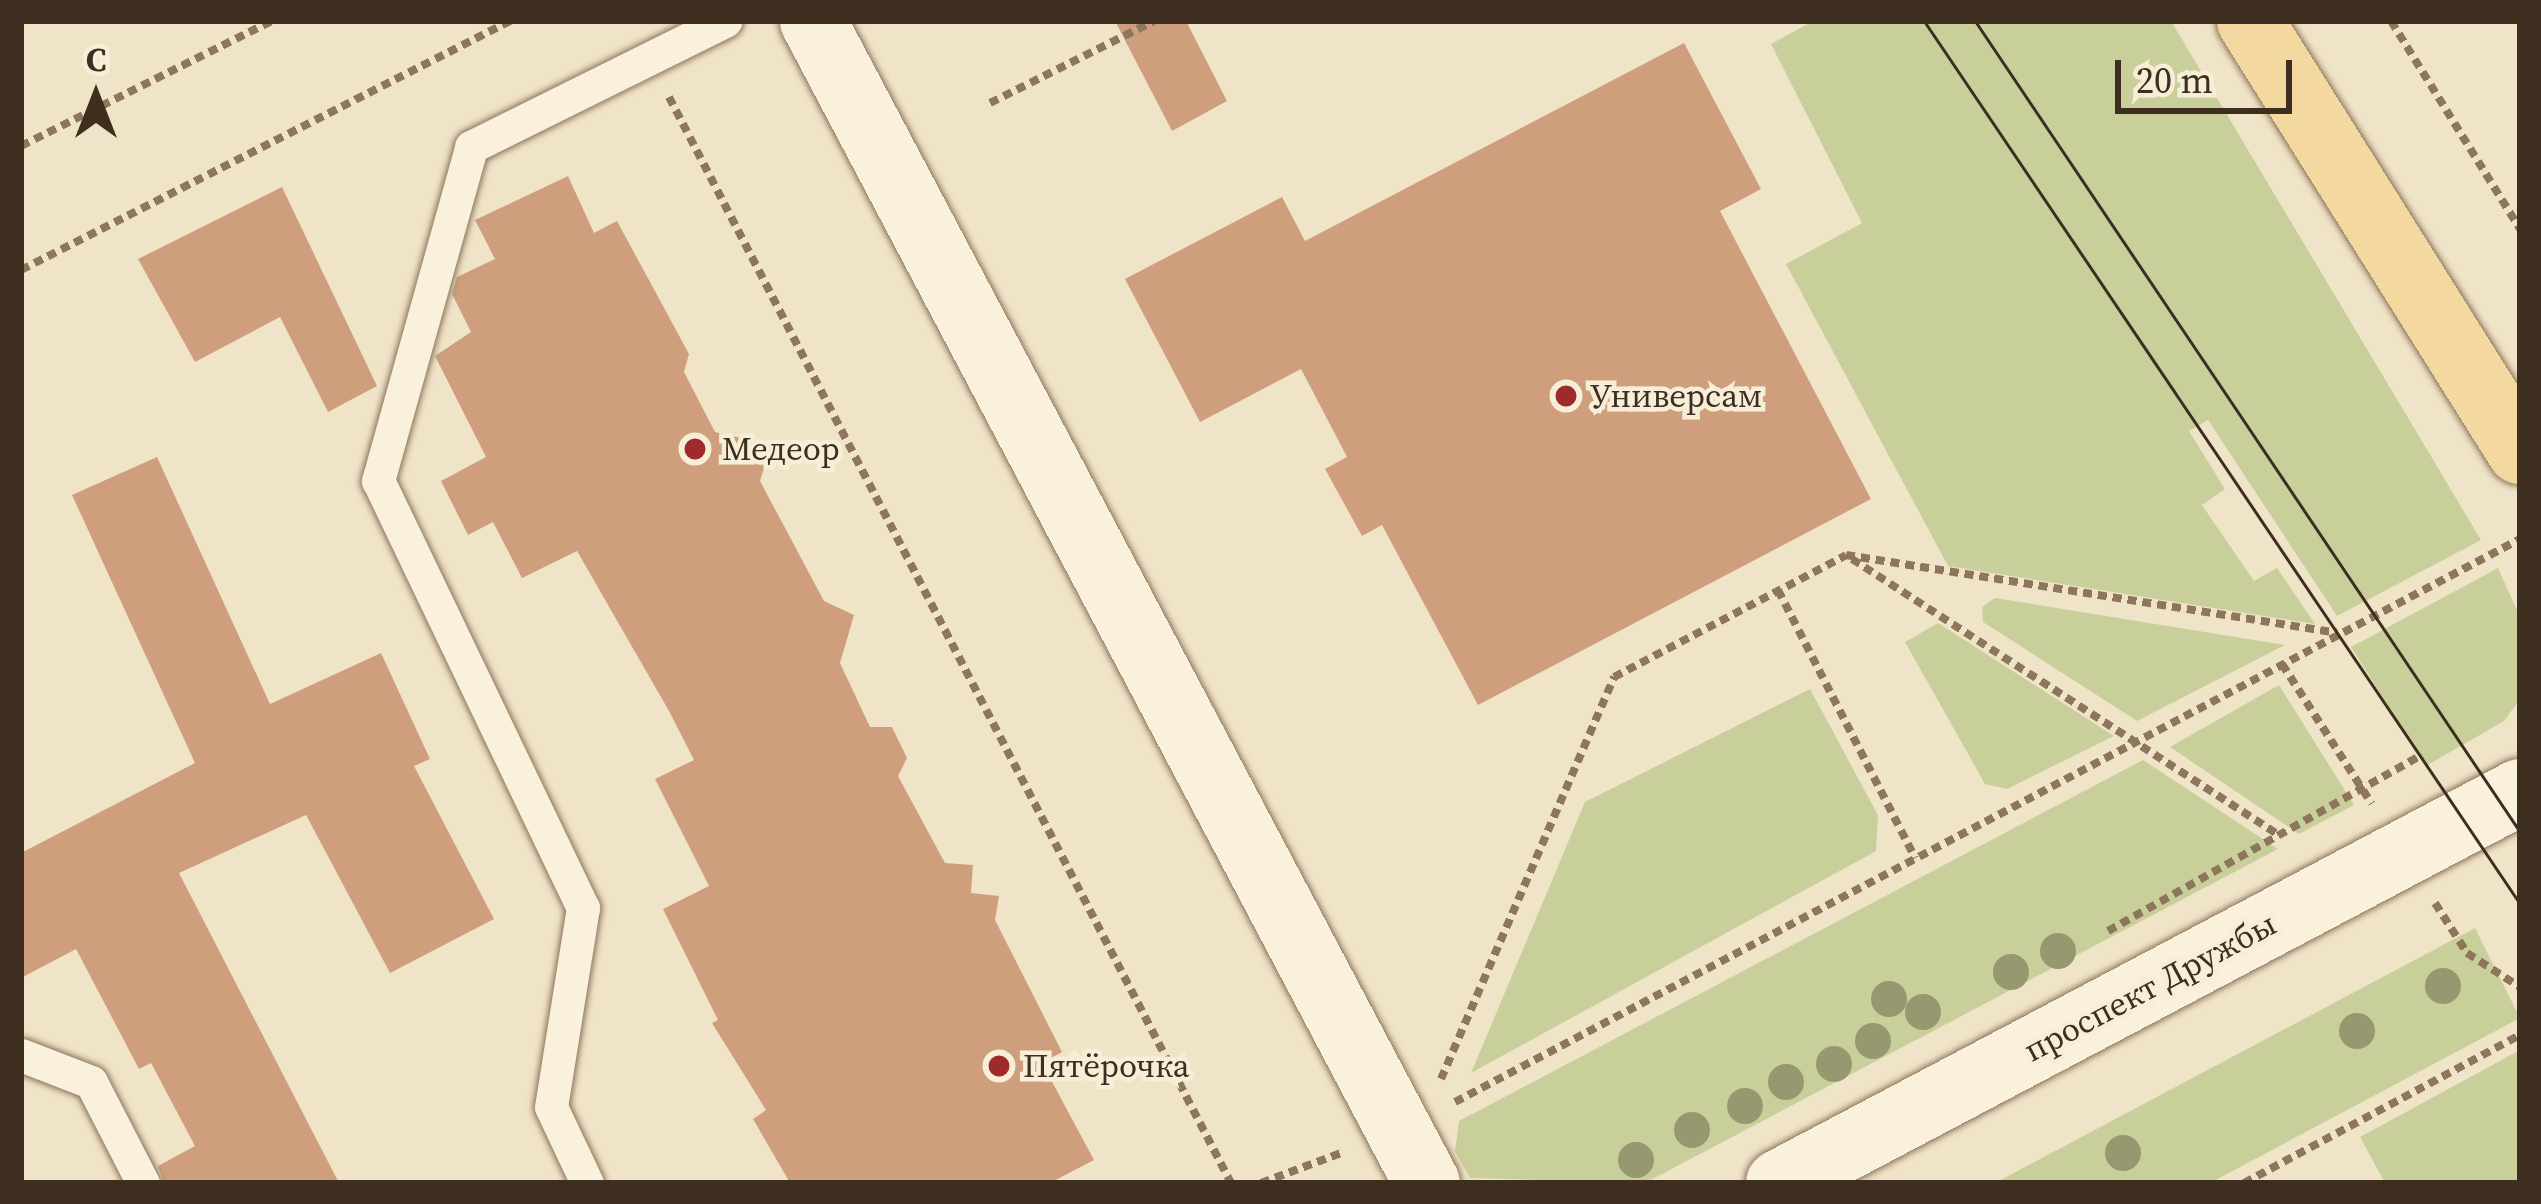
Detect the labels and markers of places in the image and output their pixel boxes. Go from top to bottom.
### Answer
place label: Универсам [1590,376,1762,416]
marker: Универсам [1553,383,1579,409]
place label: Медеор [722,429,840,469]
marker: Медеор [679,433,711,465]
place label: Пятёрочка [1023,1046,1190,1086]
marker: Пятёрочка [986,1053,1012,1079]

